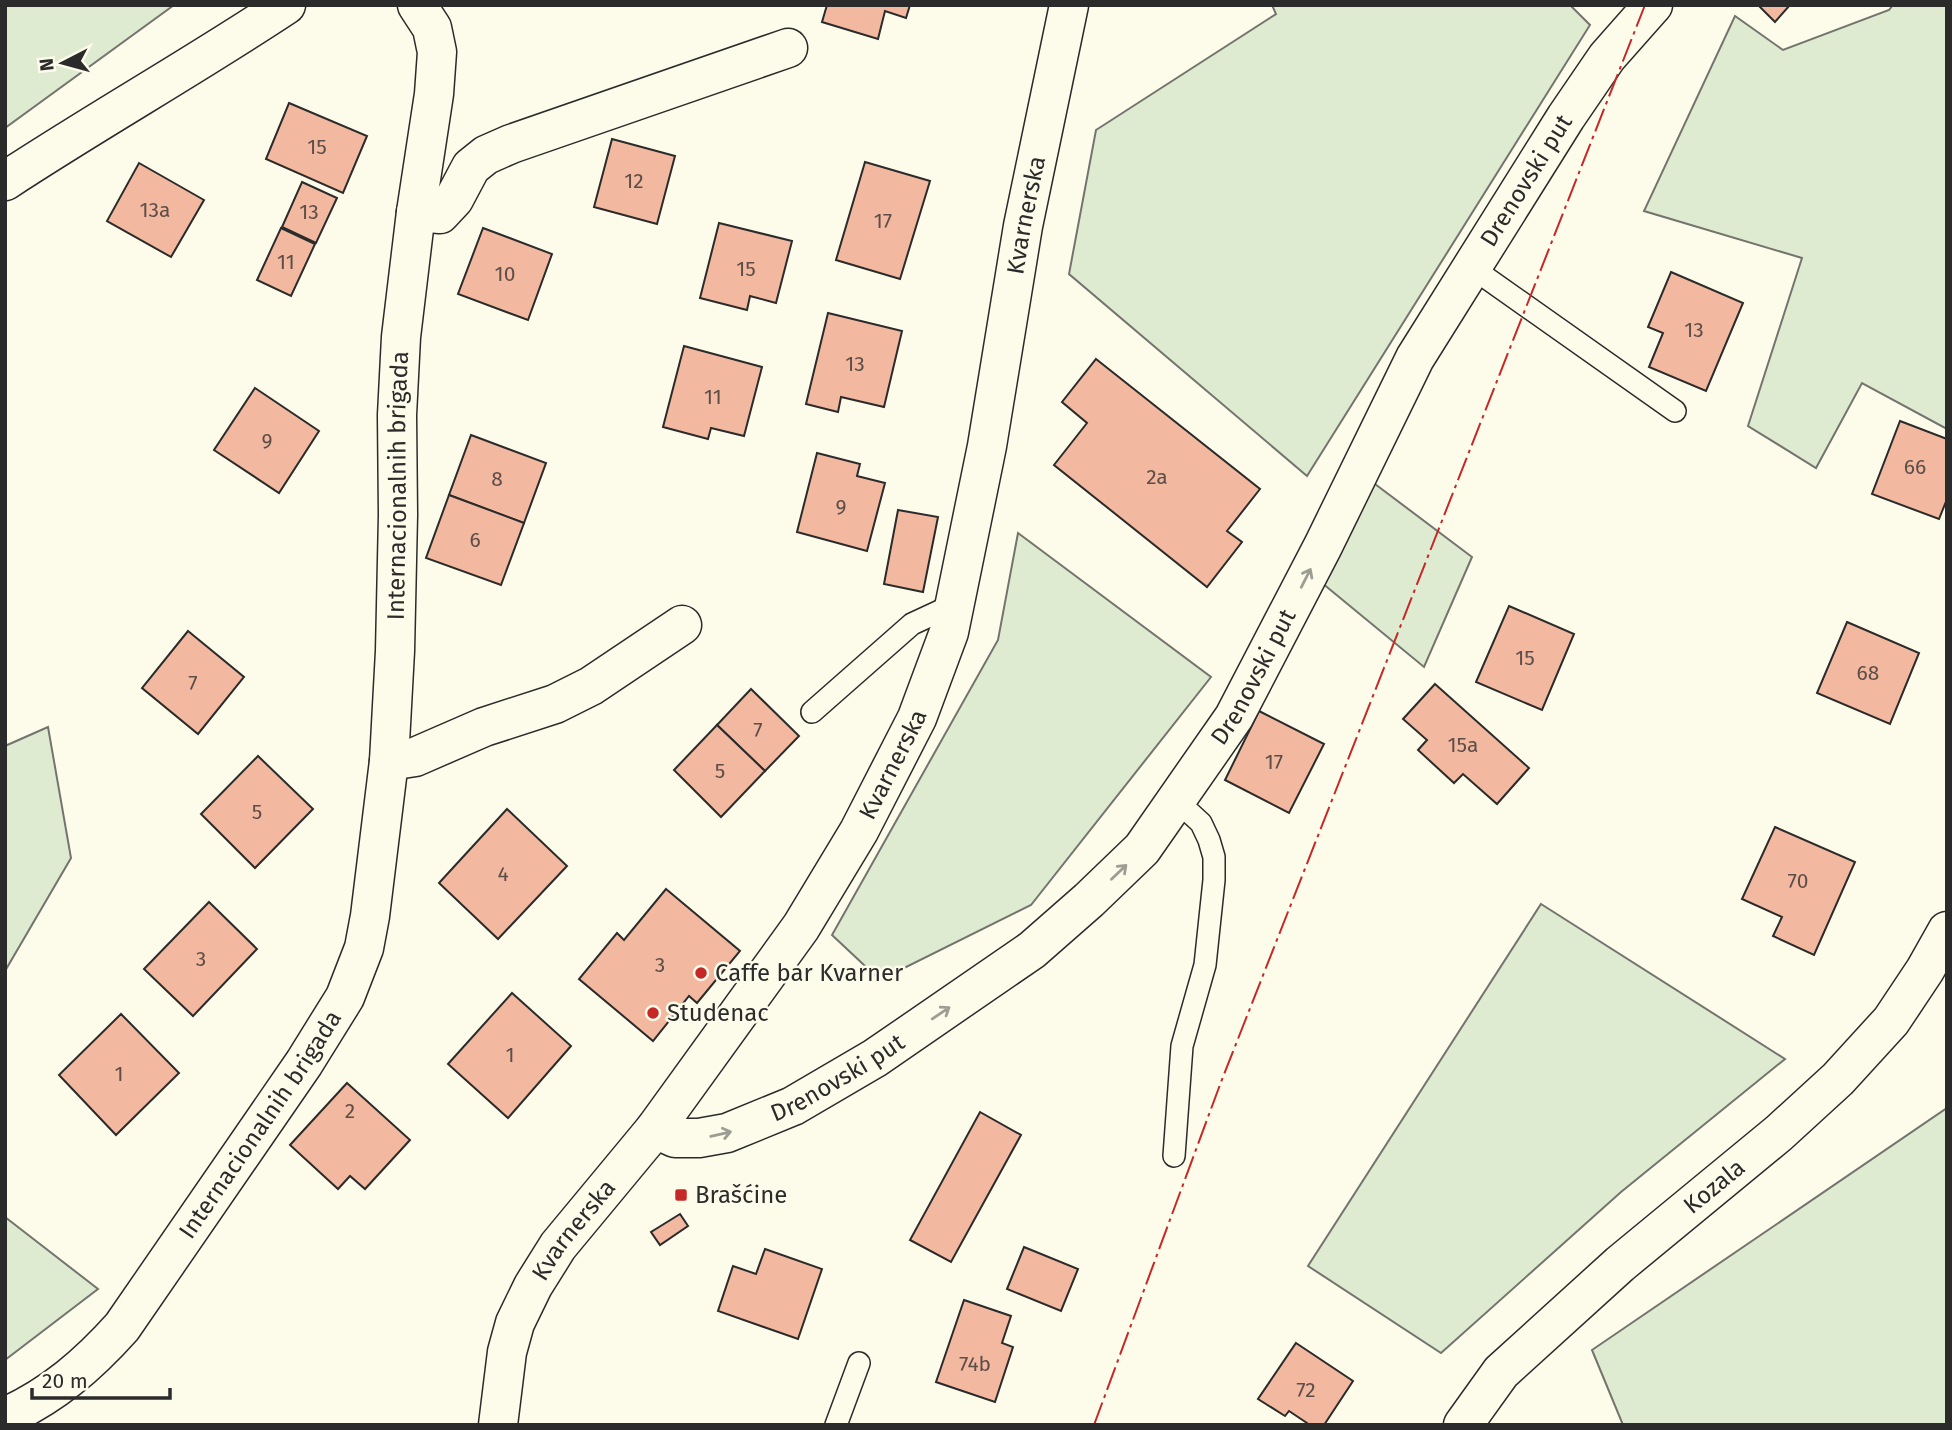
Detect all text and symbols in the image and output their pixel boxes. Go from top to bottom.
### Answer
north arrow [28,28,98,98]
text: N [34,57,59,72]
street label: Drenovski put [1474,109,1578,252]
house number: 15 [307,134,327,160]
street label: Kvarnerska [1001,154,1051,276]
house number: 12 [624,168,644,194]
house number: 13a [140,197,171,223]
house number: 13 [299,199,319,225]
house number: 17 [874,208,892,234]
house number: 11 [277,249,295,275]
house number: 15 [736,256,756,282]
house number: 10 [495,261,515,287]
house number: 13 [1684,317,1704,343]
street label: Internacionalnih brigada [382,350,414,621]
house number: 13 [845,351,865,377]
house number: 11 [704,384,722,410]
house number: 9 [261,428,273,454]
house number: 66 [1904,454,1926,480]
house number: 2a [1146,464,1168,490]
house number: 8 [491,466,503,492]
house number: 9 [835,494,847,520]
house number: 6 [469,527,481,553]
one-way arrow [1300,568,1314,589]
street label: Drenovski put [1205,604,1302,750]
house number: 15 [1515,645,1535,671]
house number: 68 [1857,660,1879,686]
house number: 7 [188,670,198,696]
street label: Kvarnerska [853,706,933,824]
house number: 7 [753,717,763,743]
house number: 15a [1447,732,1479,758]
house number: 17 [1265,749,1283,775]
house number: 5 [715,758,725,784]
house number: 5 [252,799,262,825]
house number: 4 [497,861,509,887]
one-way arrow [1110,863,1127,880]
house number: 70 [1788,868,1808,894]
house number: 3 [196,946,206,972]
house number: 3 [655,952,665,978]
place label: Caffe bar Kvarner [715,959,904,987]
marker: Caffe bar Kvarner [693,965,709,981]
place label: Studenac [667,999,769,1027]
street label: Internacionalnih brigada [173,1005,347,1244]
marker: Studenac [645,1005,661,1021]
one-way arrow [931,1006,950,1020]
street label: Drenovski put [767,1028,910,1128]
house number: 1 [505,1042,515,1068]
house number: 1 [114,1061,124,1087]
house number: 2 [345,1098,355,1124]
one-way arrow [709,1126,732,1140]
street label: Kozala [1678,1153,1750,1220]
street label: Kvarnerska [526,1174,621,1286]
place label: Brašćine [695,1181,787,1209]
marker: Brašćine [673,1187,689,1203]
house number: 74b [959,1351,991,1377]
scale bar [32,1356,170,1400]
text: 20 m [42,1368,88,1394]
house number: 72 [1296,1377,1316,1403]

